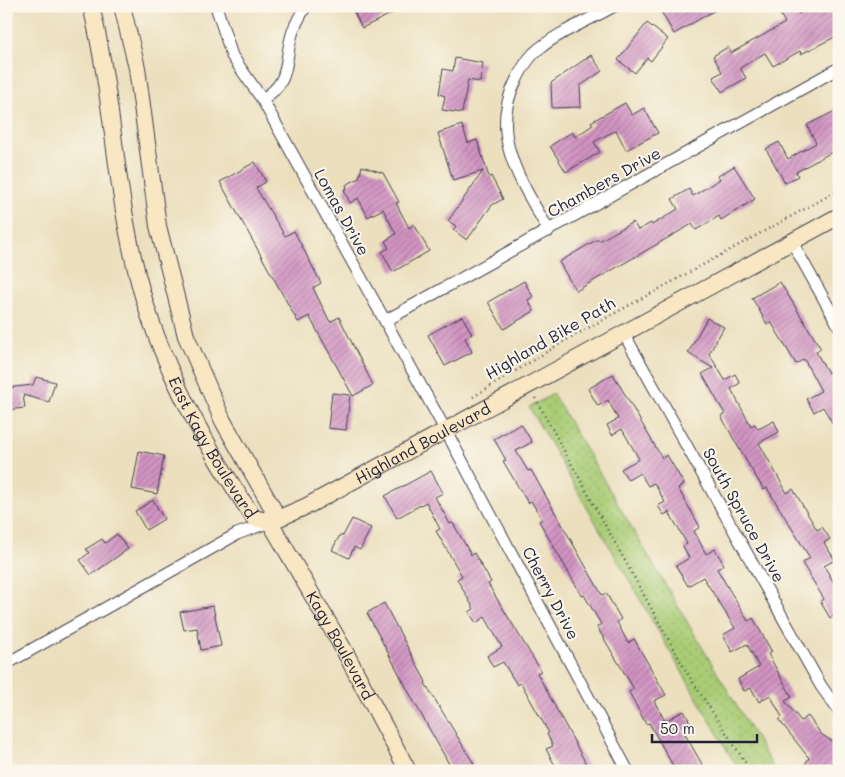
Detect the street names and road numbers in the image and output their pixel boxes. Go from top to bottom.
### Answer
street label: Chambers Drive [543,142,664,221]
street label: Lomas Drive [310,165,375,259]
street label: Highland Bike Path [481,292,619,383]
street label: East Kagy Boulevard [164,373,262,522]
street label: Highland Boulevard [351,397,494,488]
street label: South Spruce Drive [699,444,790,586]
street label: Cherry Drive [518,543,585,643]
street label: Kagy Boulevard [302,587,379,703]

